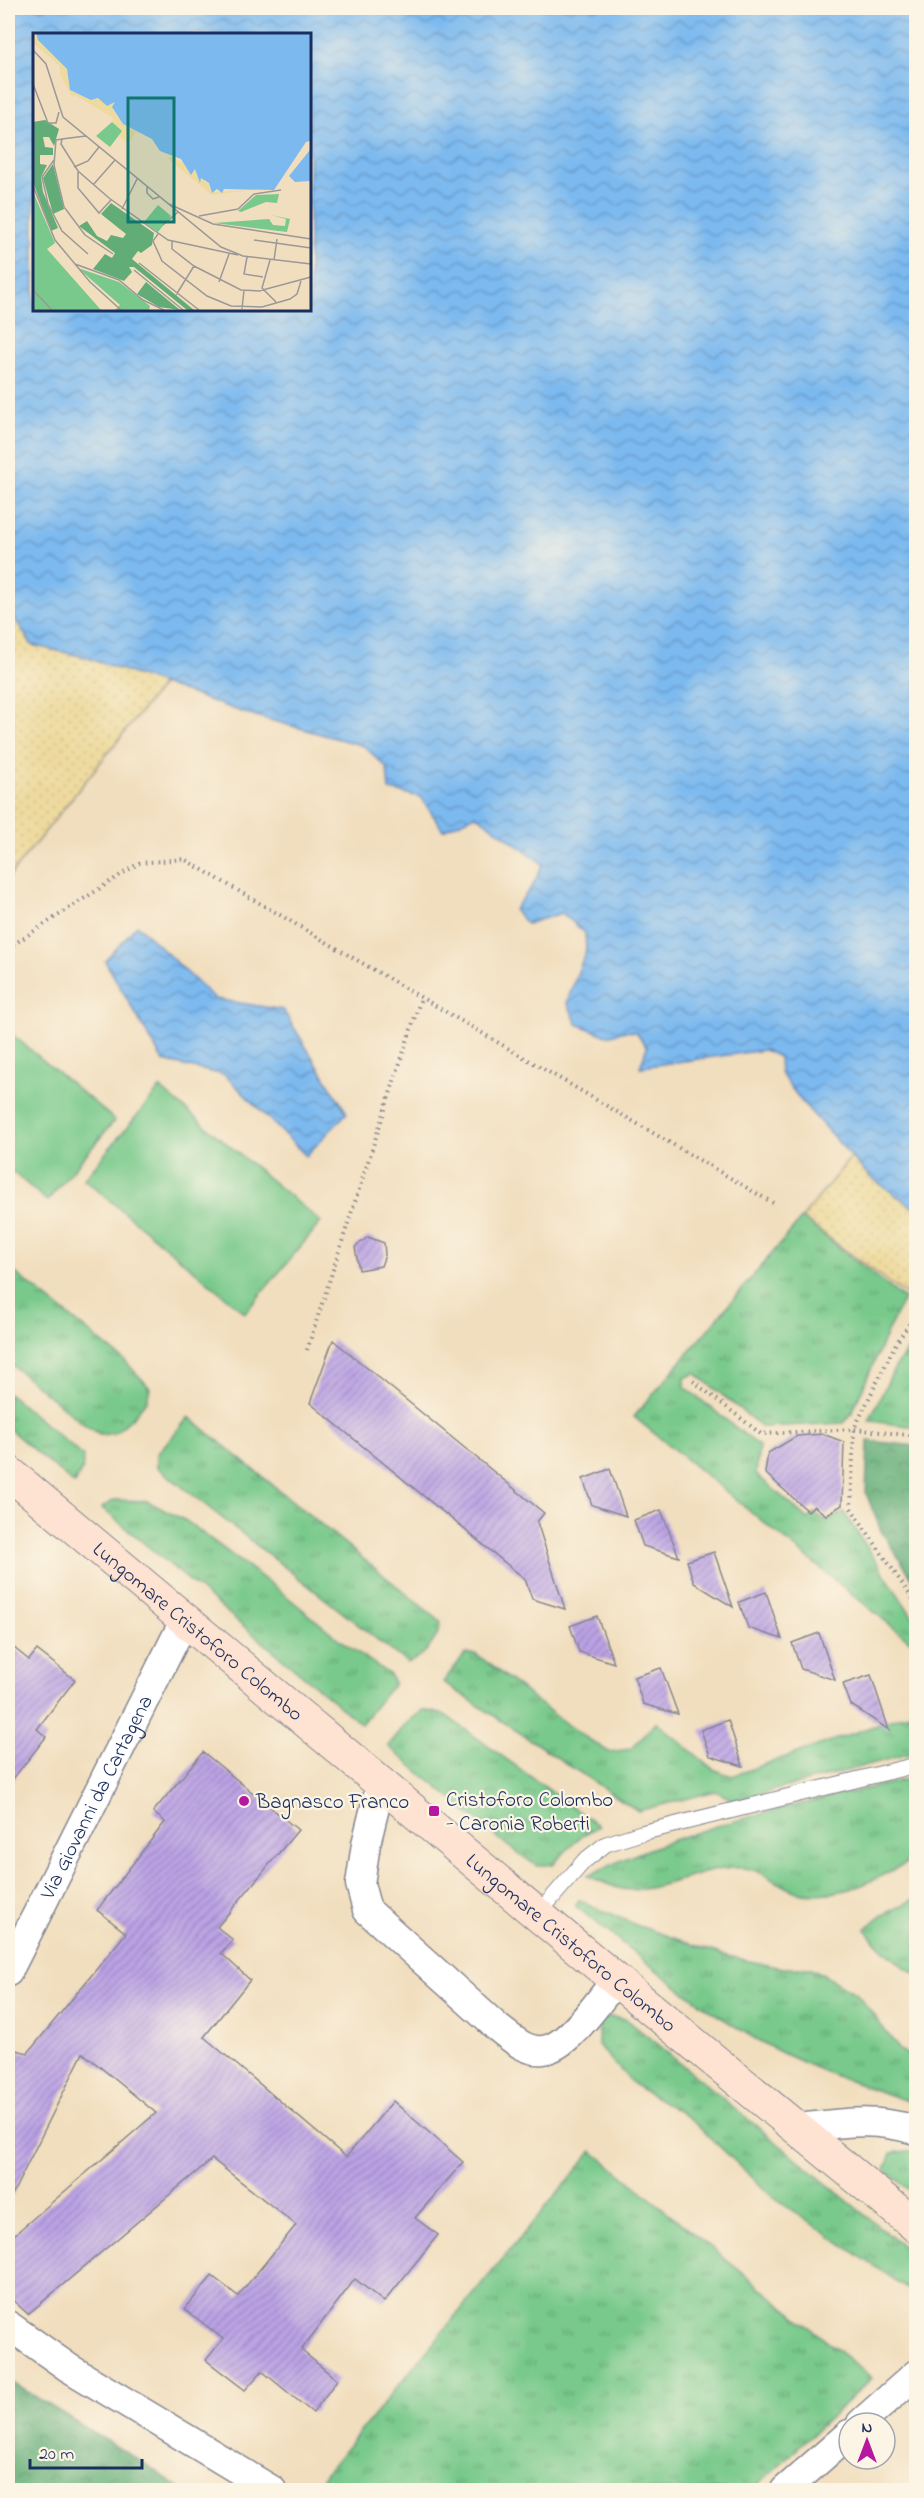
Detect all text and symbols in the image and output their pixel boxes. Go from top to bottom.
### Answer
inset map [33,33,310,310]
street label: Lungomare Cristoforo Colombo [85,1536,309,1730]
street label: Via Giovanni da Cartagena [33,1690,162,1906]
place label: Cristoforo Colombo - Caronia Roberti [446,1786,613,1840]
place label: Bagnasco Franco [255,1788,409,1820]
marker: Bagnasco Franco [237,1794,251,1808]
marker: Cristoforo Colombo - Caronia Roberti [427,1804,441,1818]
street label: Lungomare Cristoforo Colombo [458,1847,682,2041]
north arrow [837,2411,897,2471]
text: N [862,2416,873,2440]
scale bar [30,2432,142,2470]
text: 20 m [39,2442,74,2468]

